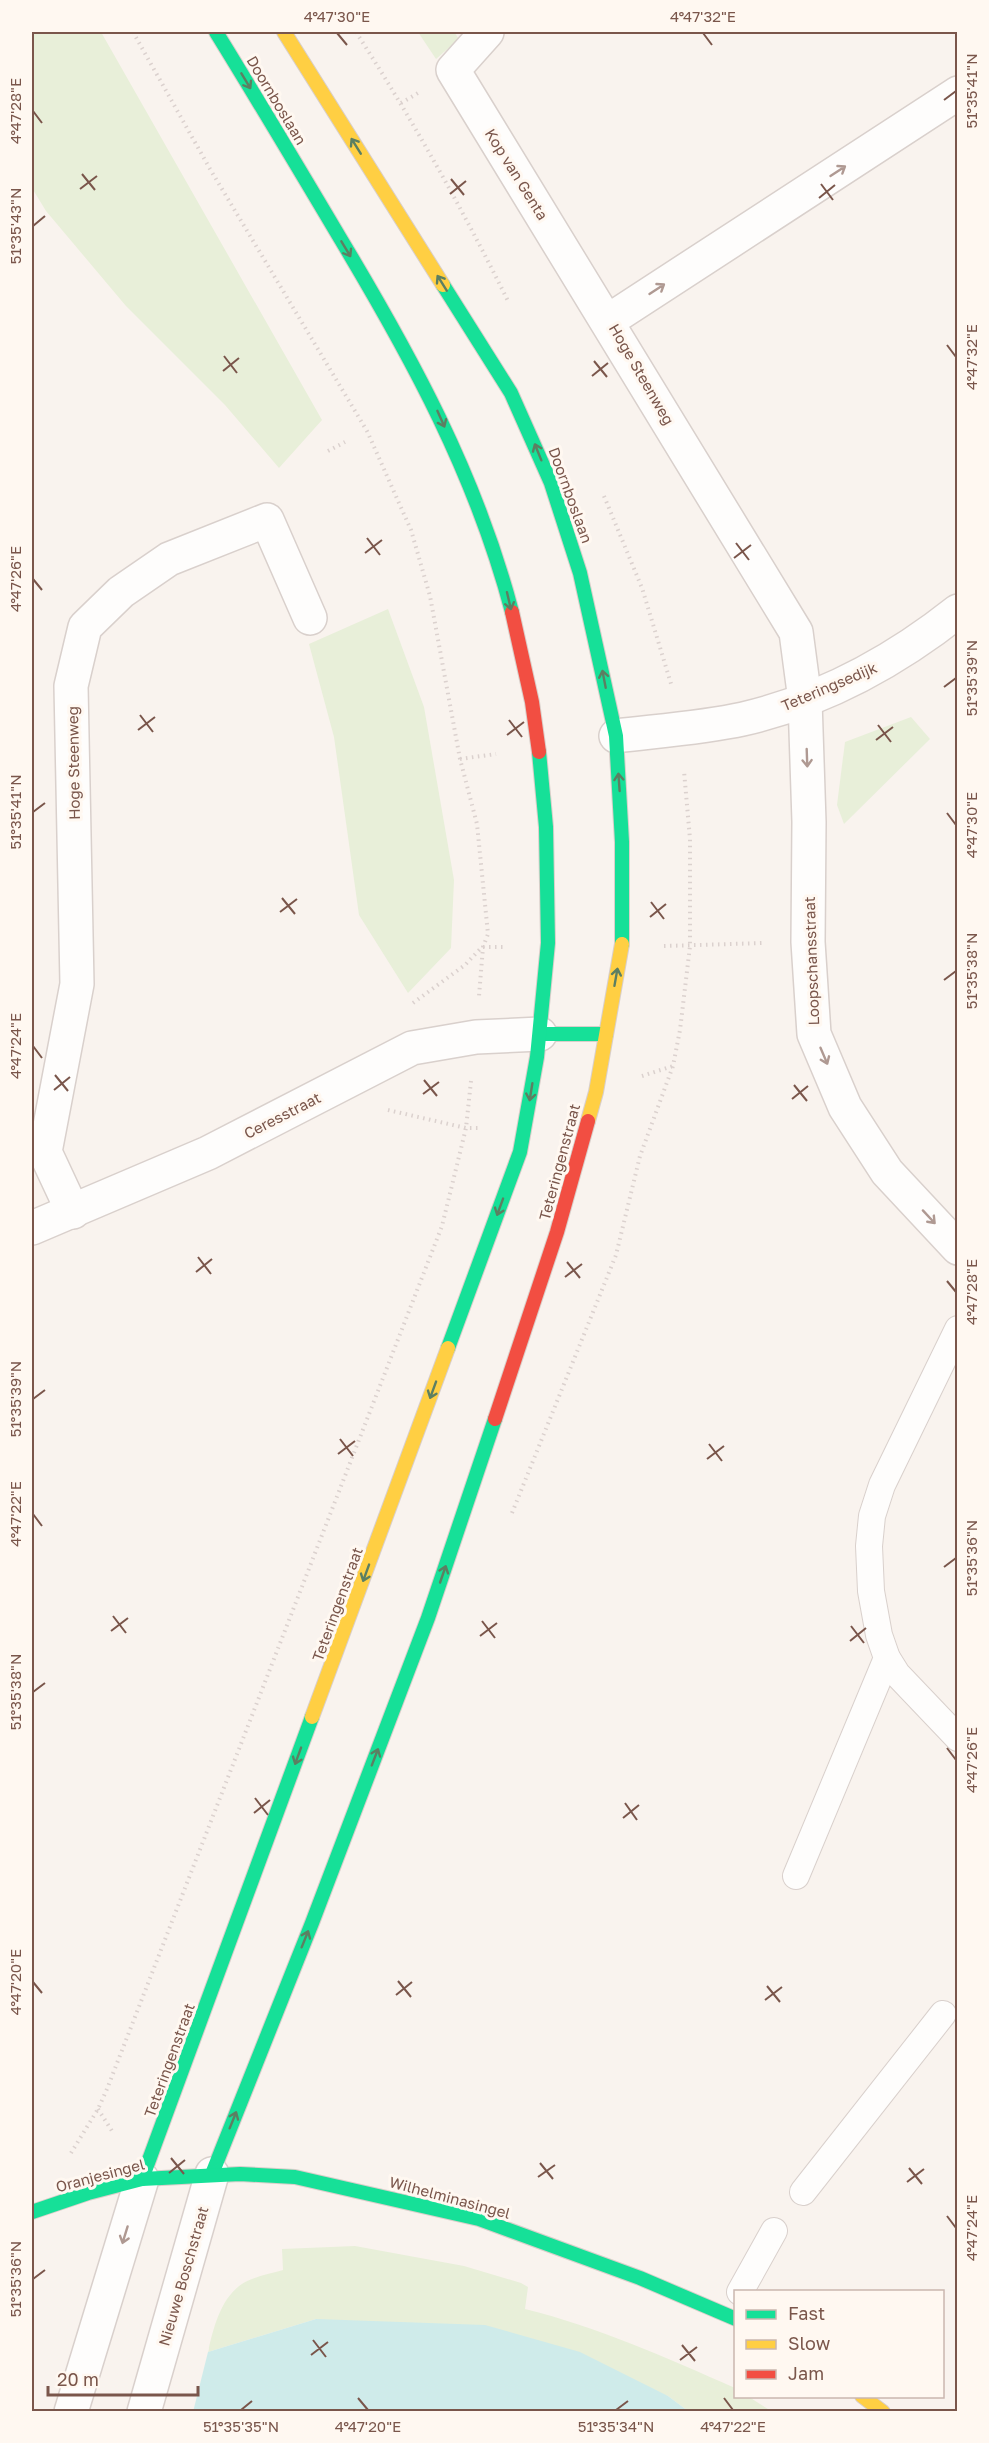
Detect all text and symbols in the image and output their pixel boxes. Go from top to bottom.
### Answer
text: 4°47'30"E [304,7,370,25]
text: 4°47'32"E [670,7,736,25]
street label: Doornboslaan [243,52,311,148]
text: 51°35'41"N [962,53,980,129]
one-way arrow [240,73,253,90]
text: 4°47'28"E [6,78,24,144]
street label: Kop van Genta [482,125,552,223]
one-way arrow [350,138,362,155]
one-way arrow [829,165,846,177]
text: 51°35'43"N [6,188,24,264]
one-way arrow [341,240,353,257]
one-way arrow [435,275,447,292]
one-way arrow [648,283,665,295]
street label: Hoge Steenweg [606,320,678,428]
text: 4°47'32"E [962,324,980,390]
one-way arrow [437,410,448,428]
one-way arrow [532,443,543,462]
street label: Doornboslaan [545,445,597,545]
text: 4°47'26"E [6,546,24,612]
one-way arrow [504,592,516,611]
text: 51°35'39"N [962,640,980,716]
street label: Teteringsedijk [779,658,880,714]
one-way arrow [598,670,609,689]
street label: Hoge Steenweg [63,706,83,820]
one-way arrow [801,748,812,768]
one-way arrow [613,773,624,793]
text: 51°35'41"N [6,774,24,850]
text: 4°47'30"E [962,792,980,858]
street label: Loopschansstraat [800,896,822,1026]
text: 51°35'38"N [962,933,980,1009]
one-way arrow [611,967,622,987]
text: 4°47'24"E [6,1013,24,1079]
one-way arrow [818,1046,830,1064]
one-way arrow [526,1081,537,1101]
street label: Ceresstraat [241,1088,323,1142]
street label: Teteringenstraat [535,1102,583,1222]
one-way arrow [494,1197,505,1216]
one-way arrow [922,1210,936,1225]
text: 4°47'28"E [962,1259,980,1325]
text: 51°35'39"N [6,1361,24,1437]
one-way arrow [426,1380,437,1399]
text: 4°47'22"E [6,1481,24,1547]
text: 51°35'36"N [962,1520,980,1596]
street label: Teteringenstraat [308,1545,366,1663]
one-way arrow [359,1563,370,1582]
one-way arrow [438,1565,449,1584]
text: 51°35'38"N [6,1654,24,1730]
text: 4°47'26"E [962,1727,980,1793]
one-way arrow [292,1746,303,1765]
one-way arrow [370,1748,381,1766]
one-way arrow [301,1930,312,1948]
text: 4°47'20"E [6,1949,24,2015]
street label: Teteringenstraat [140,2001,198,2119]
one-way arrow [229,2111,240,2130]
street label: Oranjesingel [54,2154,147,2195]
street label: Wilhelminasingel [387,2172,513,2222]
text: 4°47'24"E [962,2195,980,2261]
street label: Nieuwe Boschstraat [154,2204,212,2348]
one-way arrow [119,2225,130,2244]
text: 51°35'36"N [6,2241,24,2317]
legend [734,2290,944,2398]
text: Fast [788,2302,825,2324]
text: Slow [788,2332,831,2354]
scale bar [48,2359,198,2397]
text: Jam [788,2362,824,2384]
text: 20 m [57,2368,99,2390]
text: 51°35'35"N [203,2417,279,2435]
text: 4°47'20"E [335,2417,401,2435]
text: 51°35'34"N [578,2417,654,2435]
text: 4°47'22"E [700,2417,766,2435]

